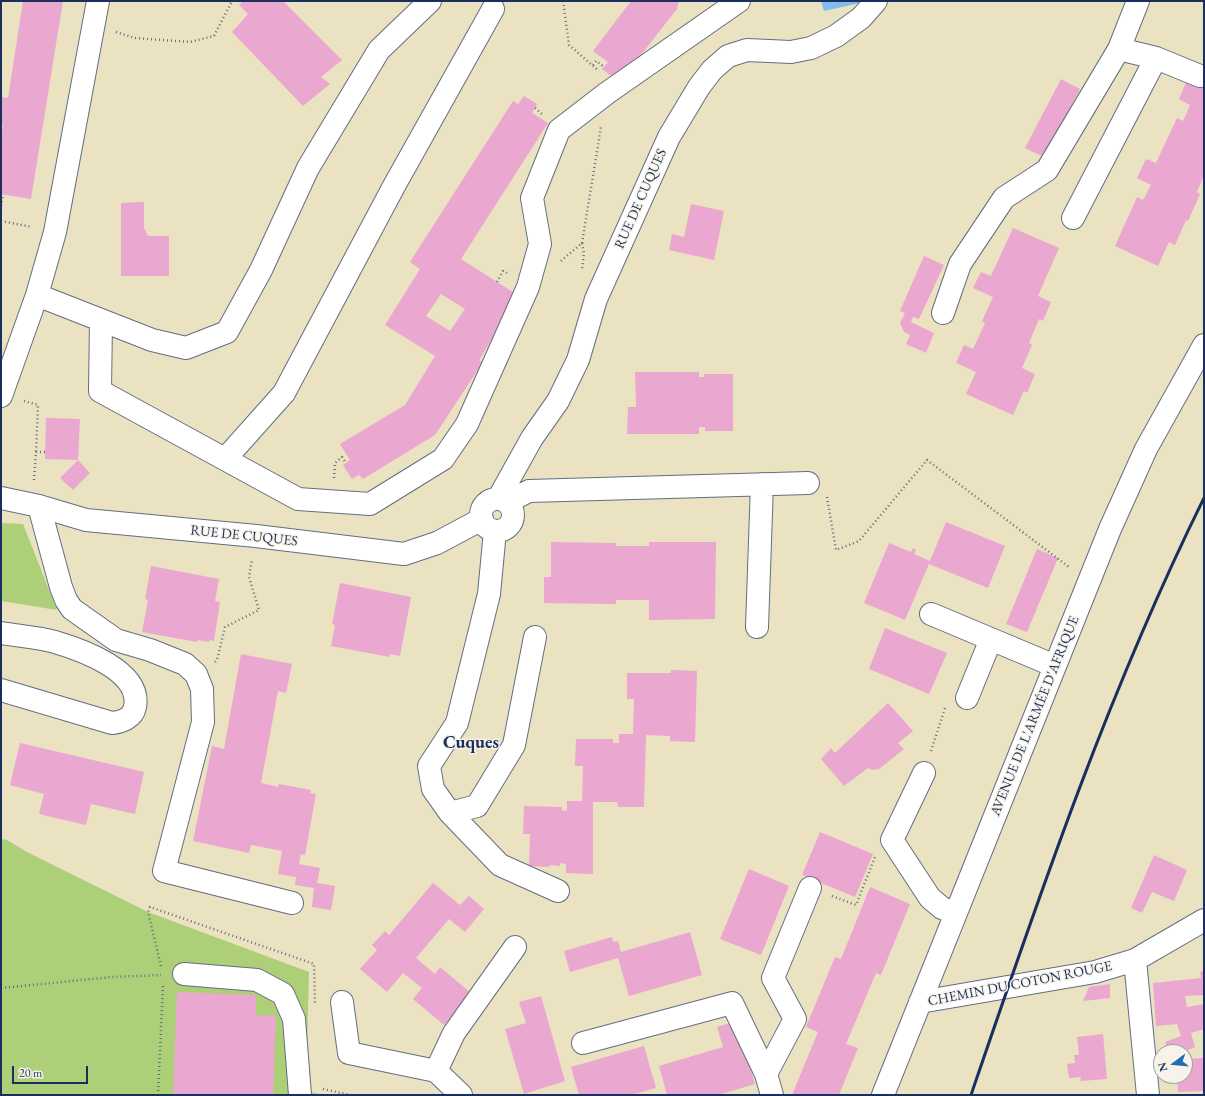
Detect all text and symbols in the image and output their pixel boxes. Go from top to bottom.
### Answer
street label: RUE DE CUQUES [611,146,671,252]
street label: RUE DE CUQUES [189,522,299,550]
street label: AVENUE DE L'ARMÉE D'AFRIQUE [987,614,1083,818]
district label: Cuques [443,732,499,754]
street label: CHEMIN DU COTON ROUGE [926,958,1114,1010]
north arrow [1153,1044,1193,1084]
scale bar [14,1058,90,1084]
text: N [1154,1061,1170,1073]
text: 20 m [19,1065,42,1081]

